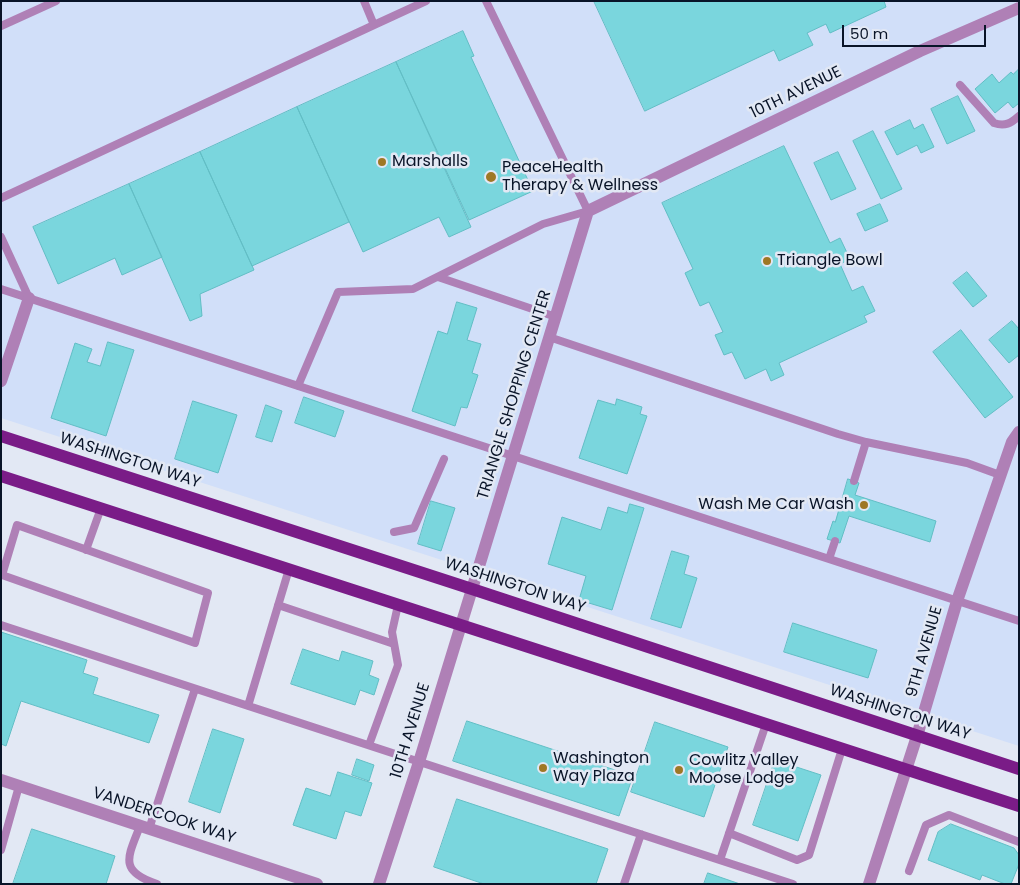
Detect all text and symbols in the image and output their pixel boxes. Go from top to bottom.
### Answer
scale bar [845,15,989,47]
text: 50 m [850,23,888,44]
street label: 10TH AVENUE [747,63,845,123]
place label: Marshalls [392,152,468,172]
marker: Marshalls [376,156,388,168]
place label: PeaceHealth Therapy & Wellness [502,158,658,196]
marker: PeaceHealth Therapy & Wellness [484,170,498,184]
place label: Triangle Bowl [777,251,883,271]
marker: Triangle Bowl [761,255,773,267]
street label: TRIANGLE SHOPPING CENTER [474,288,556,502]
street label: WASHINGTON WAY [57,429,203,493]
place label: Wash Me Car Wash [698,495,854,515]
marker: Wash Me Car Wash [858,499,870,511]
street label: WASHINGTON WAY [442,554,588,618]
street label: 9TH AVENUE [903,604,947,700]
street label: 10TH AVENUE [387,681,435,781]
street label: WASHINGTON WAY [827,681,973,745]
place label: Washington Way Plaza [553,749,649,787]
place label: Cowlitz Valley Moose Lodge [689,751,798,789]
marker: Washington Way Plaza [537,762,549,774]
marker: Cowlitz Valley Moose Lodge [673,764,685,776]
street label: VANDERCOOK WAY [90,784,238,848]

